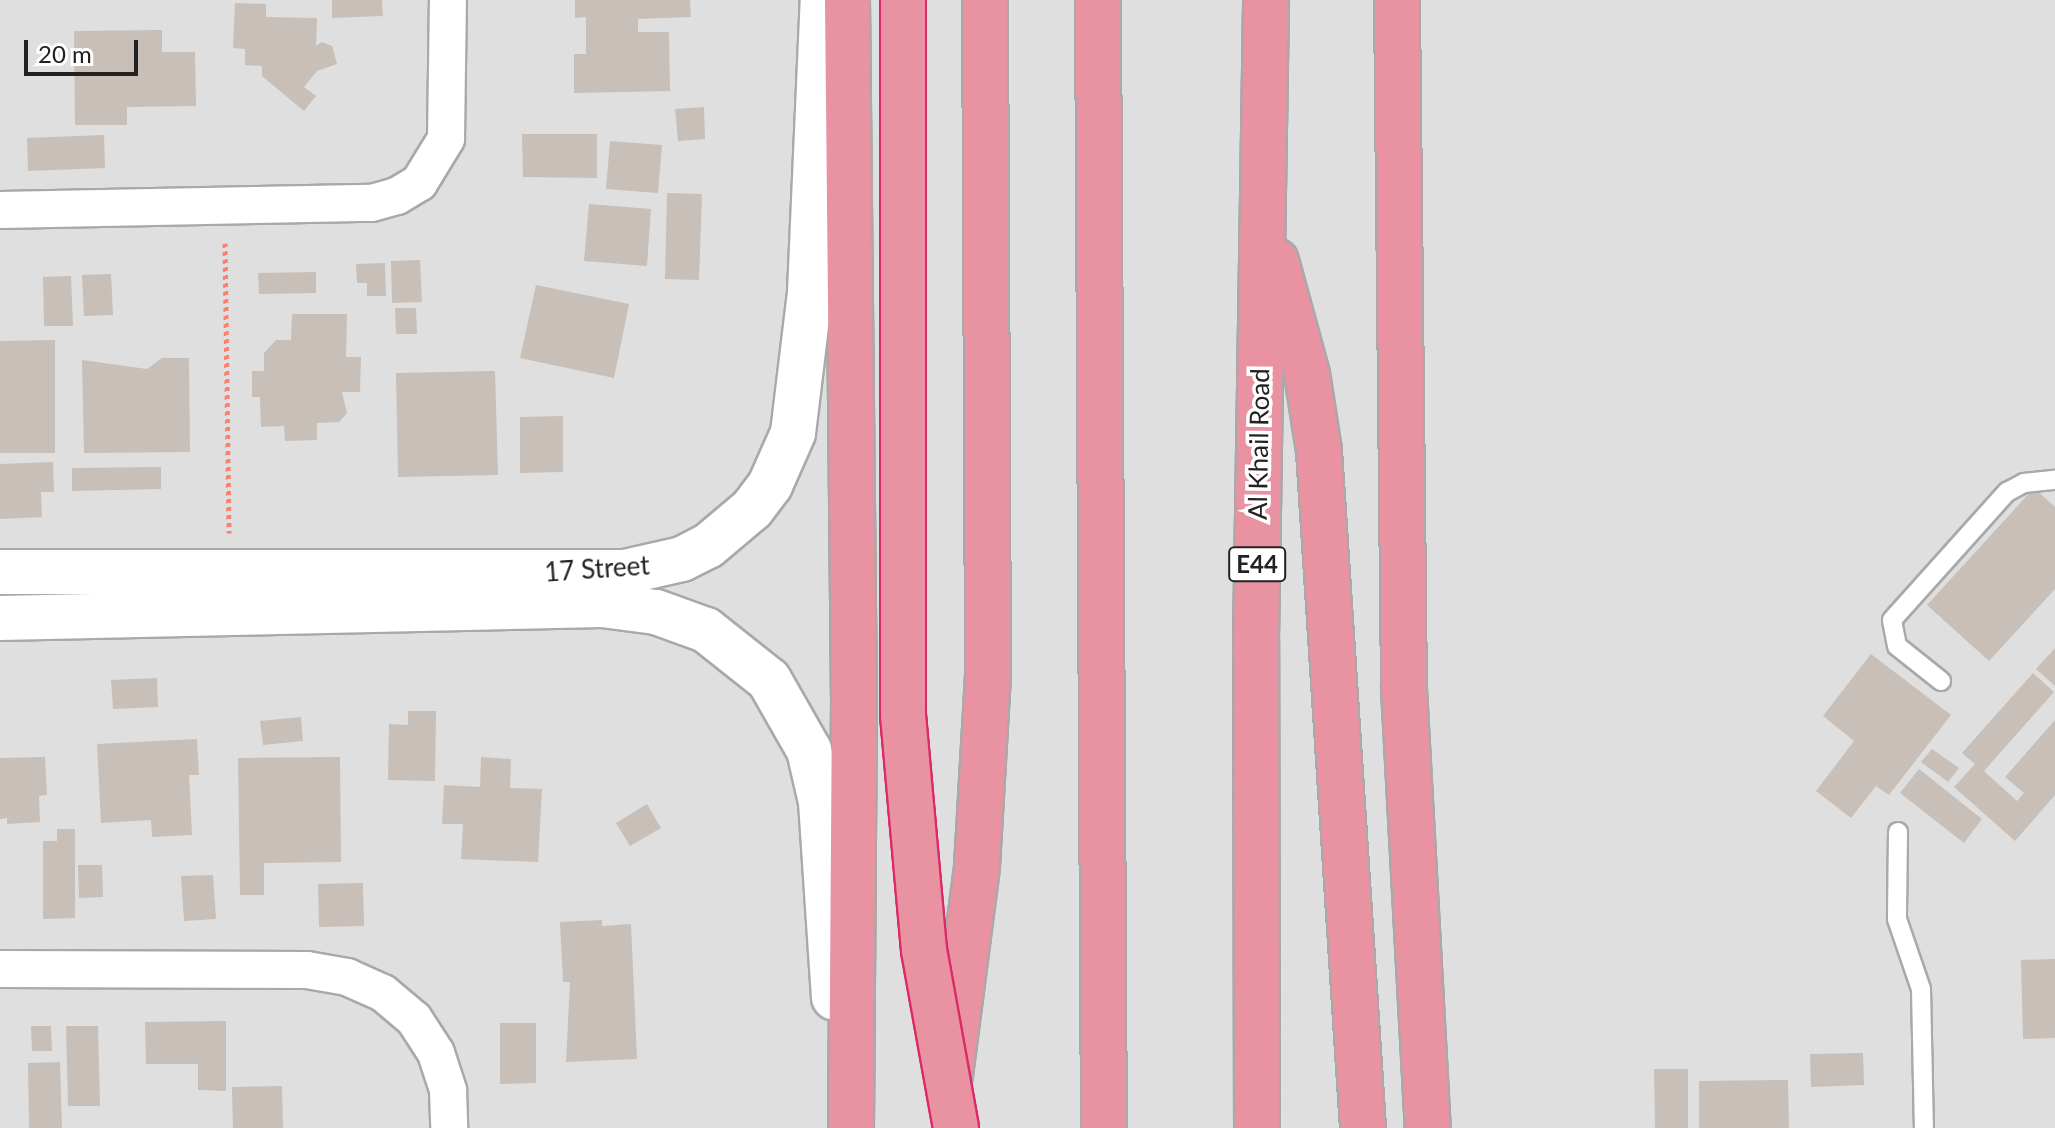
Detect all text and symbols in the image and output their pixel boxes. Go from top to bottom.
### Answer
scale bar [28,24,142,74]
text: 20 m [38,39,92,68]
street label: Al Khail Road [1242,368,1276,520]
road number: E44 [1227,544,1287,584]
street label: 17 Street [543,550,651,588]

